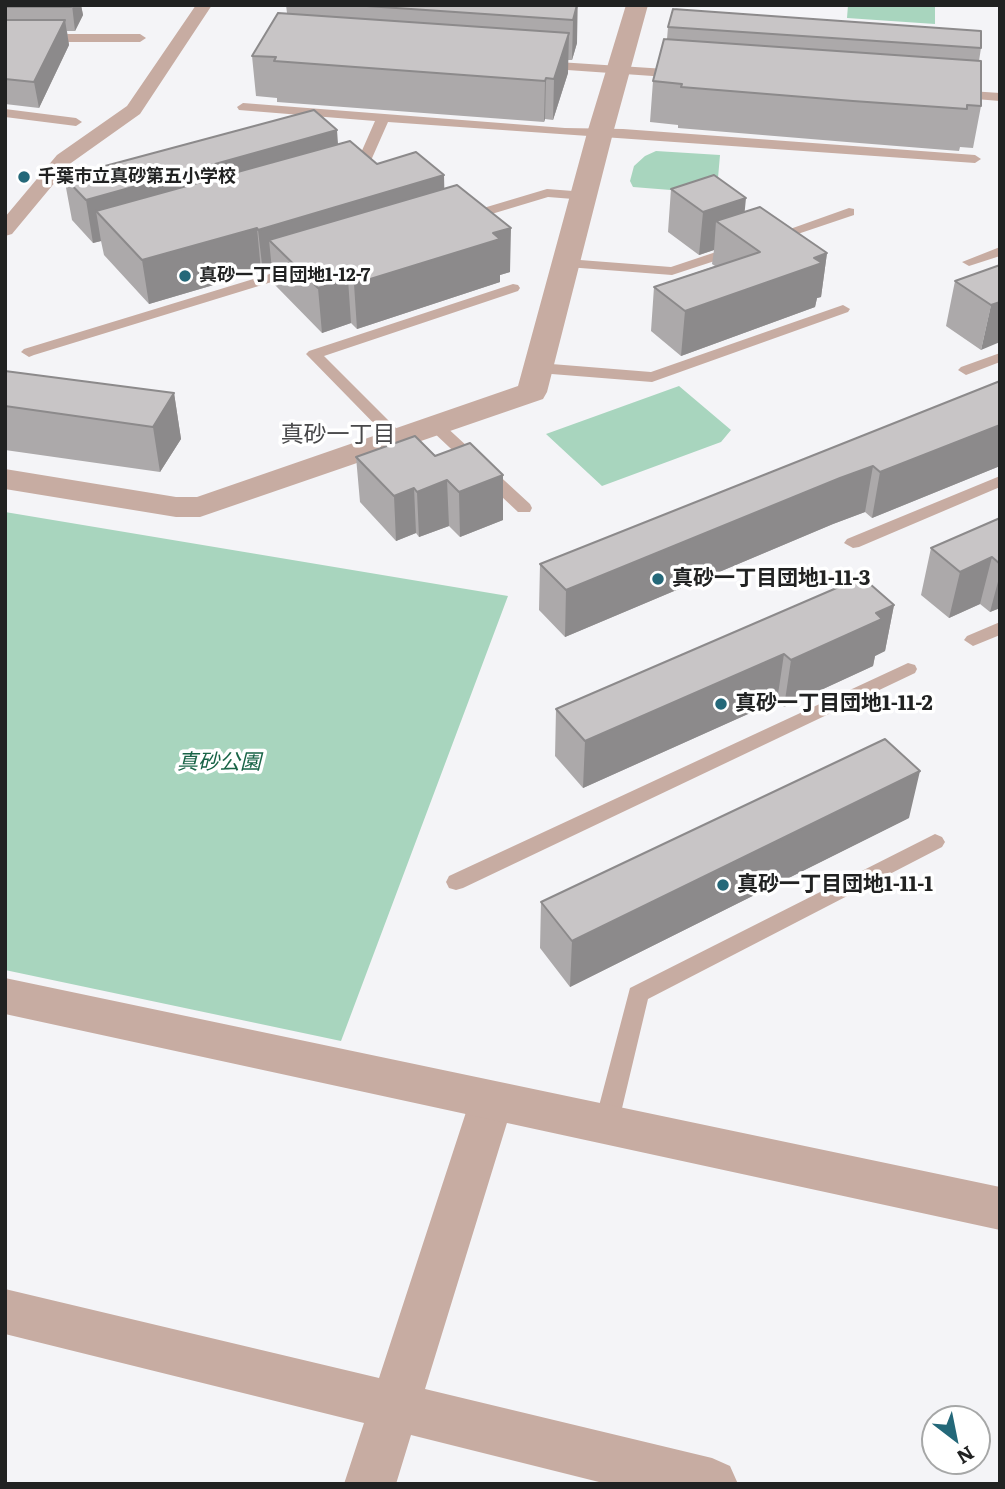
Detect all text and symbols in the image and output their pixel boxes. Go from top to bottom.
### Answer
place label: 千葉市立真砂第五小学校 [38,166,236,188]
marker: 千葉市立真砂第五小学校 [16,169,32,185]
place label: 真砂一丁目団地1-12-7 [199,265,370,287]
marker: 真砂一丁目団地1-12-7 [177,268,193,284]
district label: 真砂一丁目 [281,421,395,449]
place label: 真砂一丁目団地1-11-3 [672,566,870,592]
marker: 真砂一丁目団地1-11-3 [650,571,666,587]
place label: 真砂一丁目団地1-11-2 [735,691,933,717]
marker: 真砂一丁目団地1-11-2 [713,696,729,712]
park label: 真砂公園 [177,750,261,776]
place label: 真砂一丁目団地1-11-1 [737,872,933,898]
marker: 真砂一丁目団地1-11-1 [715,877,731,893]
north arrow [921,1405,991,1475]
text: N [952,1440,980,1472]

